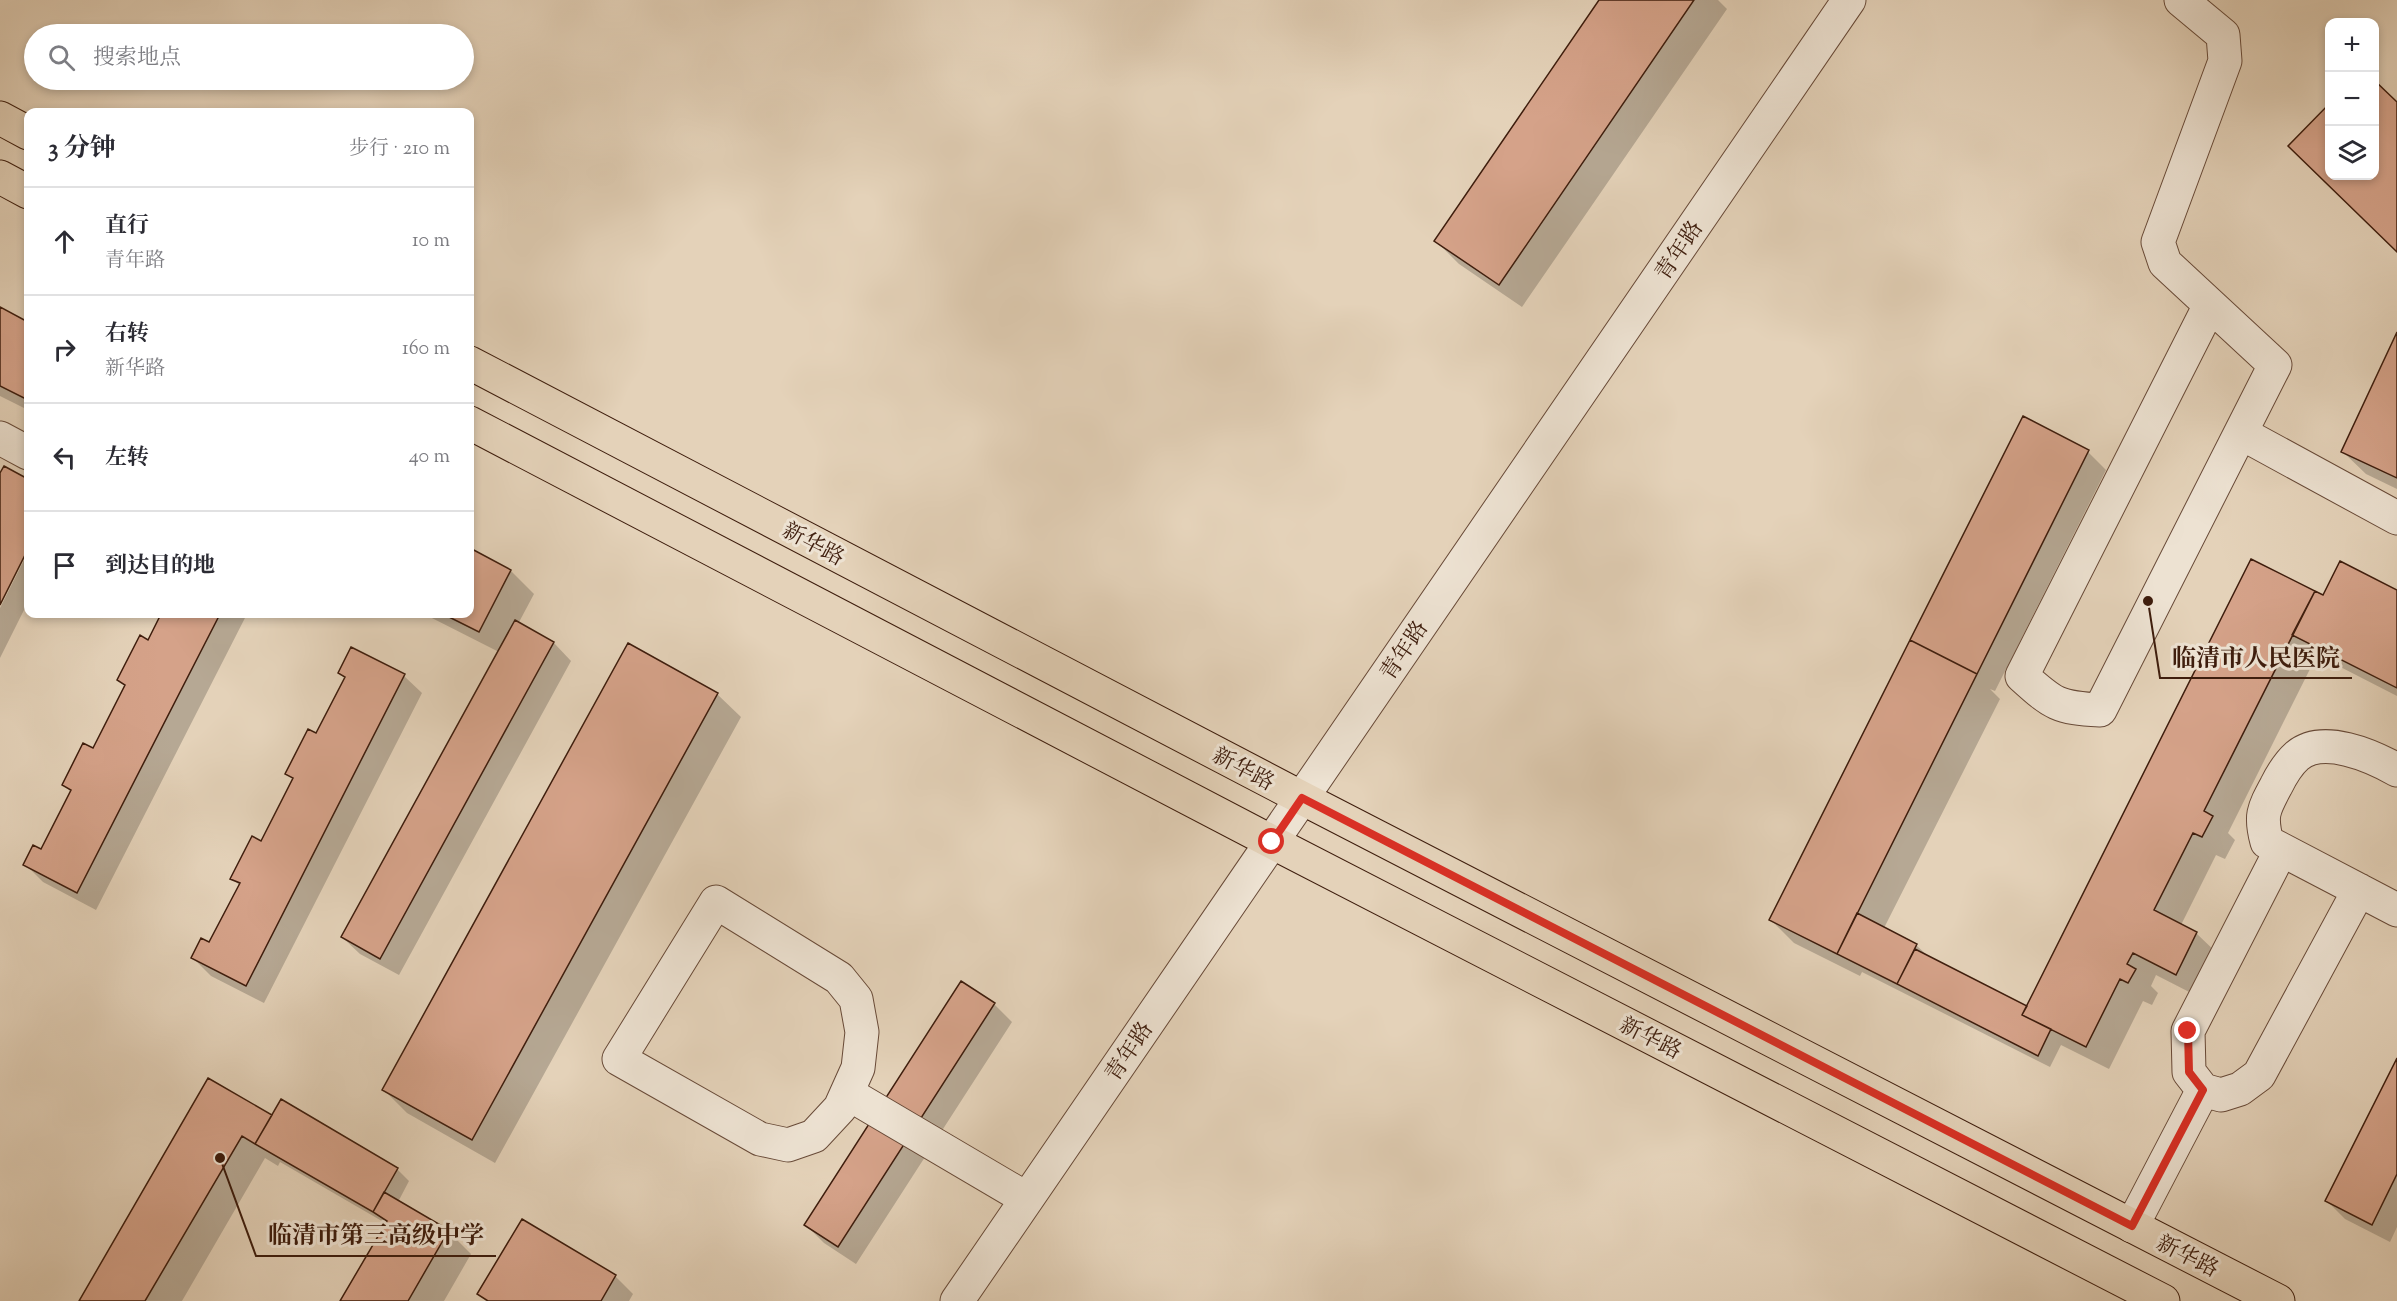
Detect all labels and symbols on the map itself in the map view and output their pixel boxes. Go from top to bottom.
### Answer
street label: 青年路 [1649,215,1712,288]
street label: 新华路 [776,516,849,575]
street label: 青年路 [1374,615,1437,688]
callout: 临清市人民医院 [2160,636,2352,678]
text: 临清市人民医院 [2172,643,2340,677]
street label: 新华路 [1206,741,1279,800]
route start [1258,828,1284,854]
street label: 新华路 [1613,1010,1686,1069]
street label: 青年路 [1099,1016,1162,1089]
route end [2174,1017,2200,1043]
callout: 临清市第三高级中学 [256,1214,496,1256]
text: 临清市第三高级中学 [268,1220,484,1254]
street label: 新华路 [2150,1228,2223,1287]

